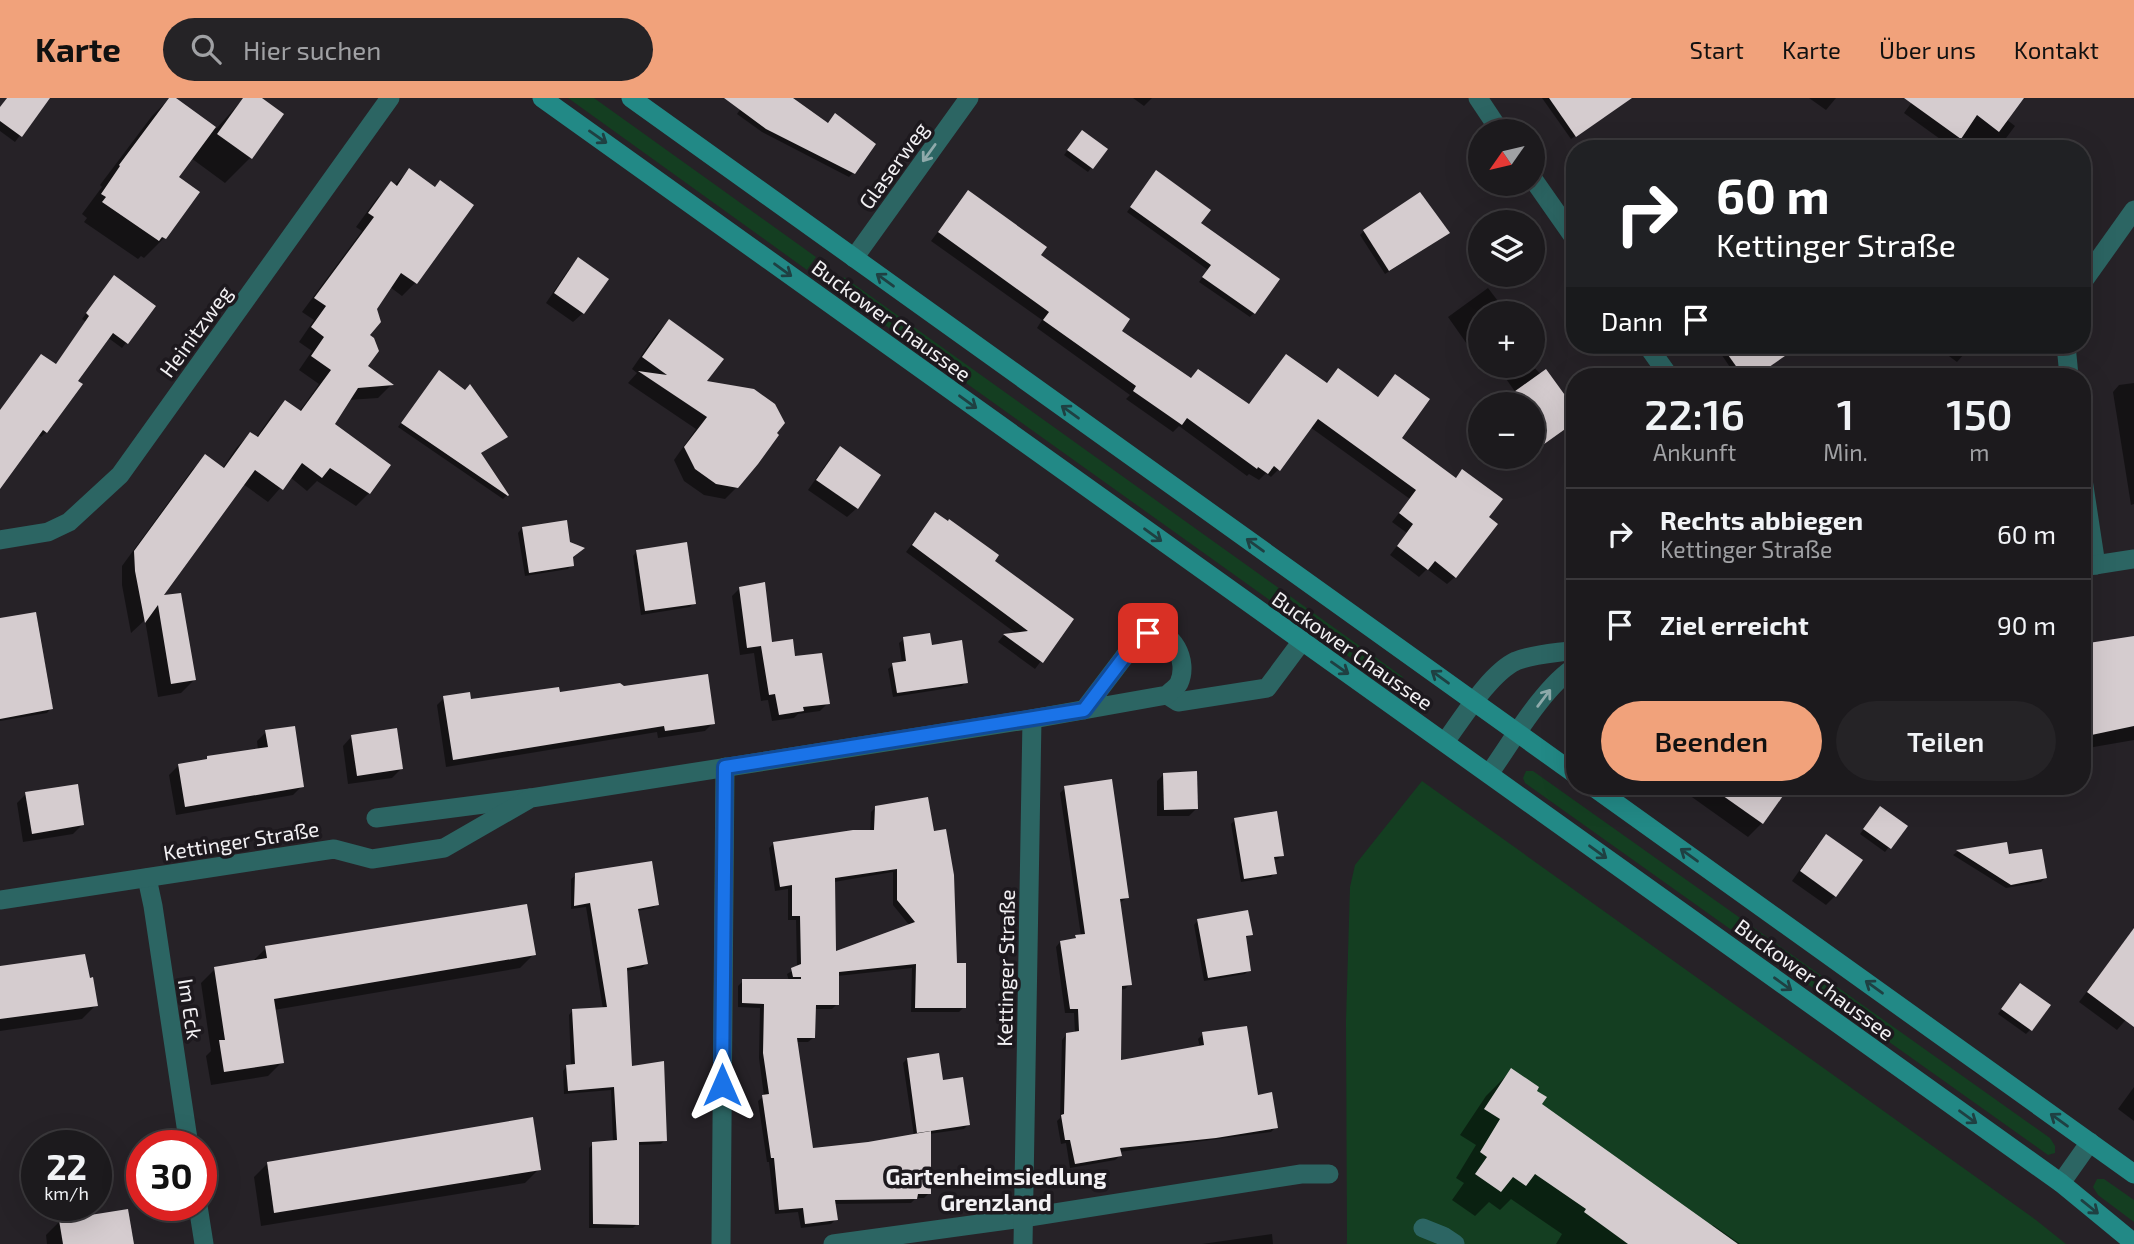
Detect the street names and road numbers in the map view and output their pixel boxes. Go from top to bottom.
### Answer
street label: Glaserweg [853,116,933,213]
street label: Buckower Chaussee [808,254,976,386]
street label: Heinitzweg [153,280,237,382]
street label: Buckower Chaussee [1268,585,1438,715]
street label: Kettinger Straße [161,815,321,865]
street label: Kettinger Straße [991,889,1019,1047]
street label: Buckower Chaussee [1731,913,1899,1045]
street label: Im Eck [174,977,208,1042]

